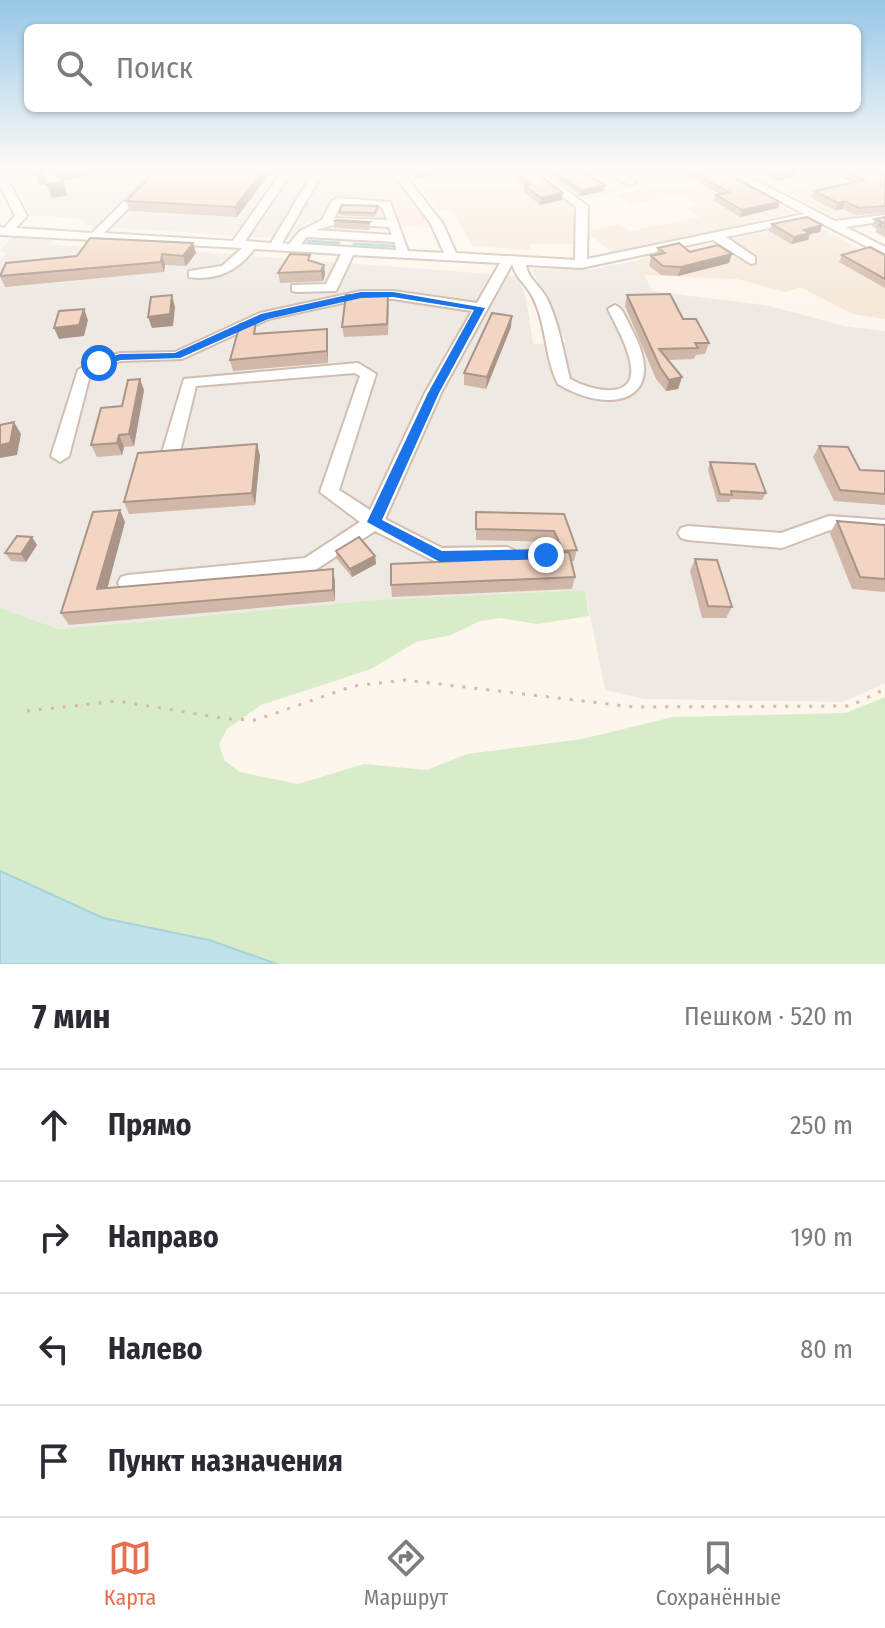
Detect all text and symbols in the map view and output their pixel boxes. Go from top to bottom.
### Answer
search box [24,24,861,112]
icon: search [52,46,96,90]
text: Поиск [116,50,193,86]
route start [81,345,117,381]
route end [528,537,564,573]
text: 7 мин [32,996,111,1037]
text: Пешком · 520 m [684,1001,853,1032]
icon: ahead [32,1103,76,1147]
text: Прямо [108,1107,192,1143]
text: 250 m [790,1110,853,1141]
icon: right [32,1215,76,1259]
text: Направо [108,1219,219,1255]
text: 190 m [791,1222,853,1253]
icon: left [32,1327,76,1371]
text: Налево [108,1331,203,1367]
text: 80 m [800,1334,853,1365]
icon: arrive [32,1439,76,1483]
text: Пункт назначения [108,1443,343,1479]
tab: Карта [104,1536,156,1611]
tab: Маршрут [364,1536,448,1611]
tab: Сохранённые [656,1536,781,1611]

